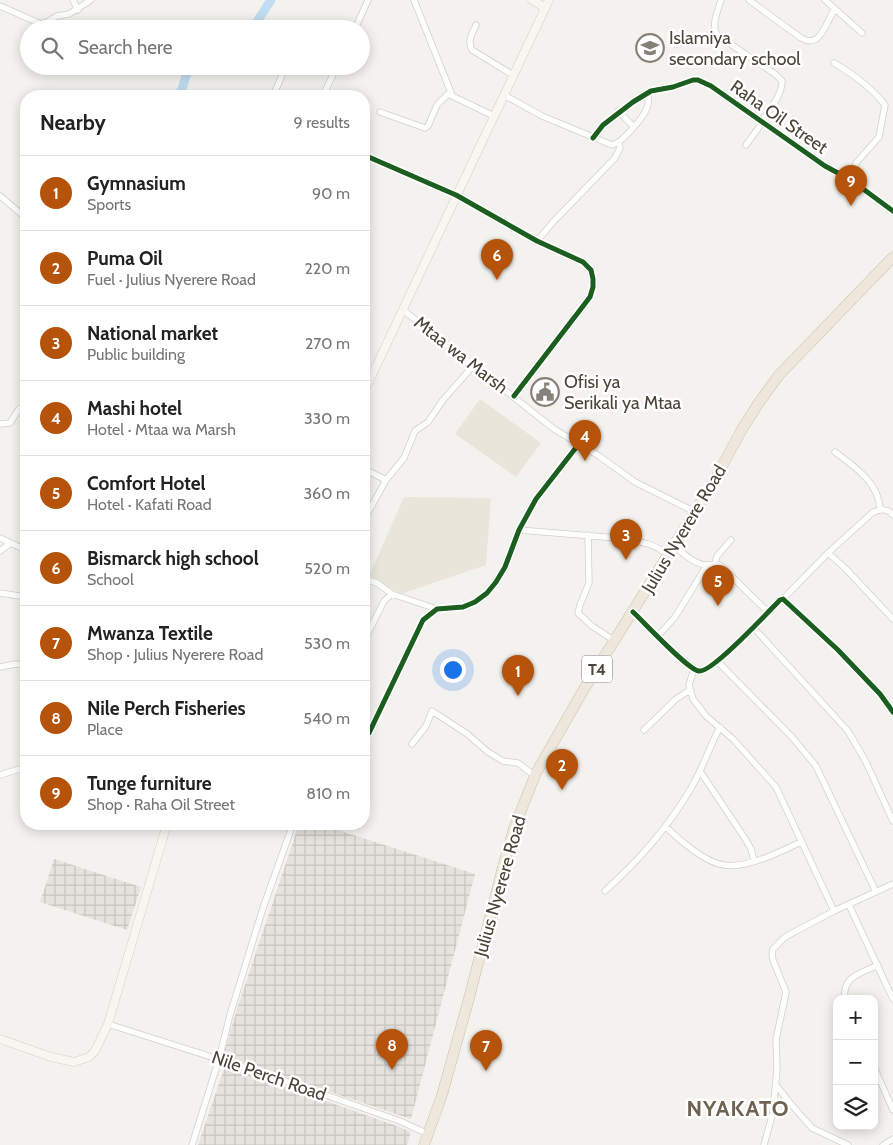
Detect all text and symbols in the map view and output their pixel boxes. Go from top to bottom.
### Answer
search box [20,20,370,75]
place label: Islamiya secondary school [669,27,801,70]
school or university icon: Islamiya secondary school [635,33,665,63]
icon: search [38,34,66,62]
text: Search here [78,36,172,59]
street label: Raha Oil Street [726,75,832,159]
text: Nearby [40,110,106,135]
text: 9 results [294,113,350,132]
pin: 9 [835,165,867,206]
text: Gymnasium [87,172,186,195]
text: 1 [53,184,59,203]
text: 90 m [312,184,350,203]
text: Sports [87,195,131,214]
pin: 6 [481,239,513,280]
text: Puma Oil [87,247,163,270]
text: 2 [52,259,60,278]
text: 220 m [304,259,350,278]
text: Fuel · Julius Nyerere Road [87,270,256,289]
street label: Mtaa wa Marsh [410,311,512,399]
text: National market [87,322,218,345]
text: 3 [52,334,60,353]
text: 270 m [305,334,350,353]
text: Public building [87,345,185,364]
place label: Ofisi ya Serikali ya Mtaa [564,371,682,414]
public building icon: Ofisi ya Serikali ya Mtaa [530,377,560,407]
text: Mashi hotel [87,397,182,420]
text: 4 [51,409,61,428]
text: 330 m [304,409,350,428]
text: Hotel · Mtaa wa Marsh [87,420,236,439]
pin: 4 [569,420,601,461]
street label: Julius Nyerere Road [636,461,731,598]
text: Comfort Hotel [87,472,206,495]
text: 5 [52,484,60,503]
text: 360 m [303,484,350,503]
text: Hotel · Kafati Road [87,495,212,514]
pin: 3 [610,519,642,560]
text: Bismarck high school [87,547,259,570]
text: 6 [52,559,61,578]
text: 520 m [304,559,350,578]
pin: 5 [702,565,734,606]
text: School [87,570,134,589]
text: Mwanza Textile [87,622,213,645]
text: 7 [52,634,60,653]
text: 530 m [304,634,350,653]
text: Shop · Julius Nyerere Road [87,645,263,664]
pin: 1 [502,655,534,696]
road number: T4 [582,656,612,682]
your location [440,657,466,683]
text: Nile Perch Fisheries [87,697,246,720]
text: 8 [51,709,61,728]
text: 540 m [303,709,350,728]
text: Place [87,720,123,739]
pin: 2 [546,749,578,790]
text: Tunge furniture [87,772,212,795]
text: 9 [52,784,61,803]
text: 810 m [306,784,350,803]
text: Shop · Raha Oil Street [87,795,235,814]
street label: Julius Nyerere Road [469,813,531,960]
map controls [833,995,878,1130]
button: + [833,995,878,1040]
pin: 8 [376,1029,408,1070]
pin: 7 [470,1030,502,1071]
button: − [833,1040,878,1085]
street label: Nile Perch Road [209,1046,329,1106]
button: layers [833,1085,878,1130]
district label: NYAKATO [686,1095,790,1122]

